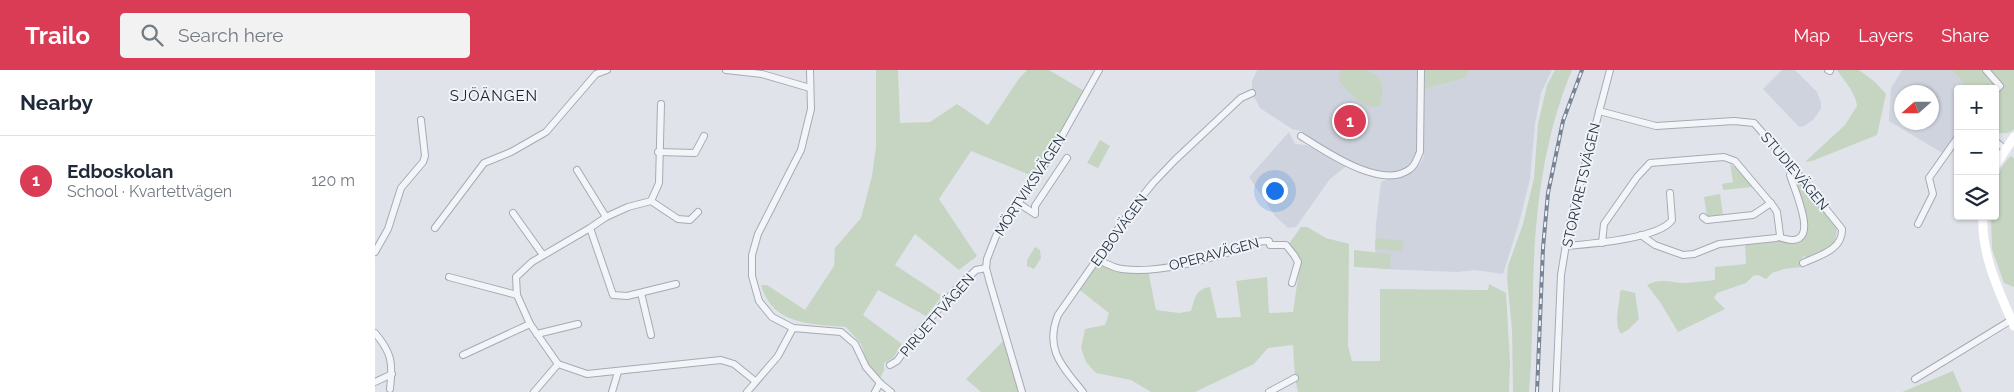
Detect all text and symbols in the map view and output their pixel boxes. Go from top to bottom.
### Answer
search box [120,13,470,58]
text: Trailo [25,21,90,50]
icon: search [138,21,166,49]
text: Search here [178,24,283,46]
text: Map [1794,25,1830,46]
text: Layers [1858,25,1913,46]
text: Share [1941,25,1989,46]
north arrow [1894,85,1939,130]
map controls [1954,85,1999,220]
button: + [1954,85,1999,130]
district label: SJÖÄNGEN [450,86,538,105]
text: Nearby [20,90,93,115]
pin: 1 [1334,102,1366,140]
street label: STORVRETSVÄGEN [1557,121,1603,249]
street label: STUDIEVÄGEN [1758,128,1834,213]
street label: MÖRTVIKSVÄGEN [990,130,1069,239]
button: − [1954,130,1999,175]
text: Edboskolan [67,160,173,182]
text: 1 [32,171,40,190]
text: 120 m [311,171,355,190]
button: layers [1954,175,1999,220]
your location [1262,178,1288,204]
text: School · Kvartettvägen [67,182,232,201]
street label: EDBOVÄGEN [1086,190,1150,269]
street label: OPERAVÄGEN [1167,232,1261,274]
street label: PIRUETTVÄGEN [895,269,977,360]

